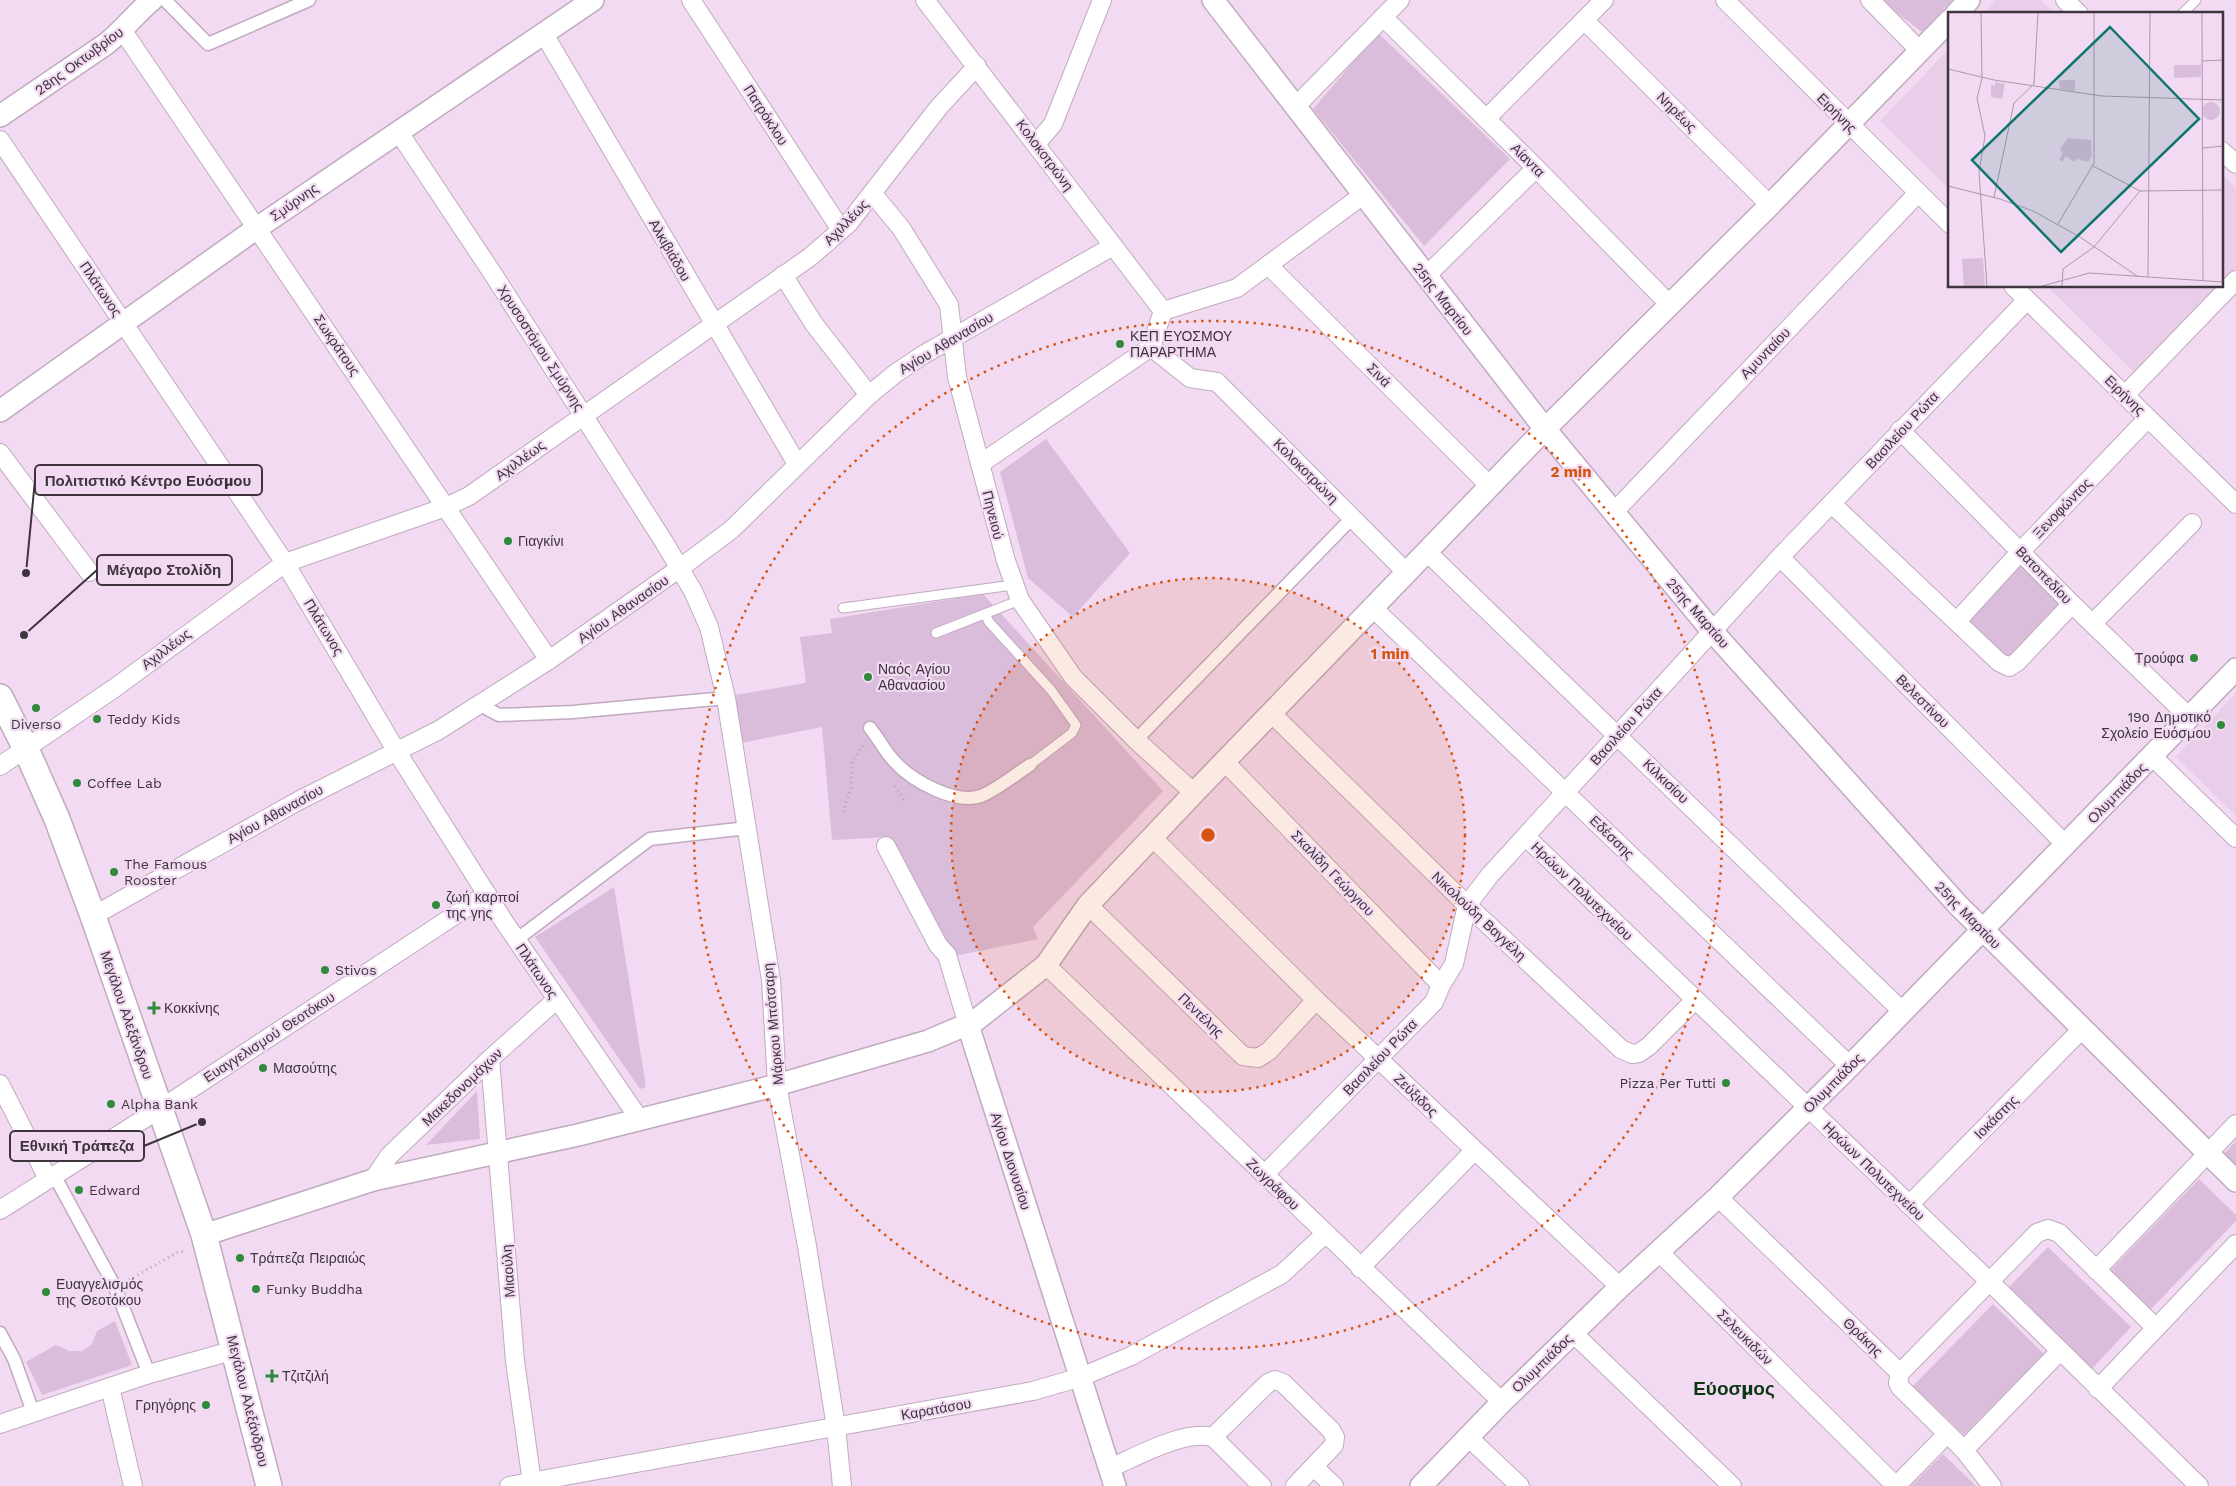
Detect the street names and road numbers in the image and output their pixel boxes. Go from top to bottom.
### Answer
street label: 28ης Οκτωβρίου [32,24,126,98]
street label: Πατρόκλου [741,82,791,148]
street label: Νηρέως [1654,89,1700,135]
street label: Ειρήνης [1814,90,1860,136]
street label: Κολοκοτρώνη [1013,116,1077,194]
street label: Αίαντα [1508,140,1548,180]
street label: Σμύρνης [267,180,321,224]
street label: Αχιλλέως [820,196,872,248]
street label: Αλκιβιάδου [646,216,694,284]
street label: Πλάτωνος [77,258,125,320]
street label: 25ης Μαρτίου [1410,260,1476,338]
street label: Χρυσοστόμου Σμύρνης [494,282,588,414]
street label: Αγίου Αθανασίου [896,309,996,377]
street label: Σωκράτους [311,311,363,379]
street label: Αμυνταίου [1737,324,1793,382]
street label: Σινά [1364,360,1394,390]
street label: Ειρήνης [2102,372,2149,418]
street label: Βασιλείου Ρώτα [1862,388,1942,472]
street label: Κολοκοτρώνη [1270,435,1342,507]
street label: Αχιλλέως [492,436,548,483]
street label: Ξενοφώντος [2030,475,2095,541]
street label: Πηνειού [979,489,1007,541]
street label: Βατοπεδίου [2013,543,2075,607]
street label: Αγίου Αθανασίου [575,572,671,646]
street label: 25ης Μαρτίου [1663,575,1733,651]
street label: Πλάτωνος [301,596,347,658]
street label: Αχιλλέως [138,625,194,673]
street label: Βελεστίνου [1893,671,1953,731]
street label: Βασιλείου Ρώτα [1587,684,1665,768]
street label: Κιλκισίου [1640,756,1692,806]
street label: Ολυμπιάδος [2084,759,2150,827]
street label: Αγίου Αθανασίου [224,781,326,847]
street label: Εδέσσης [1587,812,1638,862]
street label: Σκαλίδη Γεώργιου [1288,827,1378,919]
street label: Ηρώων Πολυτεχνείου [1528,839,1636,943]
street label: Νικολούδη Βαγγέλη [1429,868,1529,964]
street label: 25ης Μαρτίου [1932,878,2004,952]
street label: Πλάτωνος [513,940,561,1002]
street label: Μεγάλου Αλεξάνδρου [97,949,157,1081]
street label: Μάρκου Μπότσαρη [760,962,786,1086]
street label: Ευαγγελισμού Θεοτόκου [200,989,338,1085]
street label: Πεντέλης [1175,990,1227,1041]
street label: Βασιλείου Ρώτα [1340,1016,1420,1098]
street label: Μακεδονομάχων [419,1045,505,1129]
street label: Ολυμπιάδος [1800,1050,1866,1116]
street label: Ζεύξιδος [1391,1070,1441,1120]
street label: Ιοκάστης [1971,1092,2021,1142]
street label: Αγίου Διονυσίου [988,1110,1034,1212]
street label: Ηρώων Πολυτεχνείου [1820,1119,1928,1223]
street label: Ζωγράφου [1243,1155,1303,1213]
street label: Μιαούλη [498,1244,518,1298]
street label: Σελευκιδών [1714,1306,1776,1368]
street label: Θράκης [1840,1314,1886,1360]
street label: Ολυμπιάδος [1508,1330,1576,1396]
street label: Μεγάλου Αλεξάνδρου [224,1334,272,1468]
street label: Καρατάσου [900,1395,972,1423]

